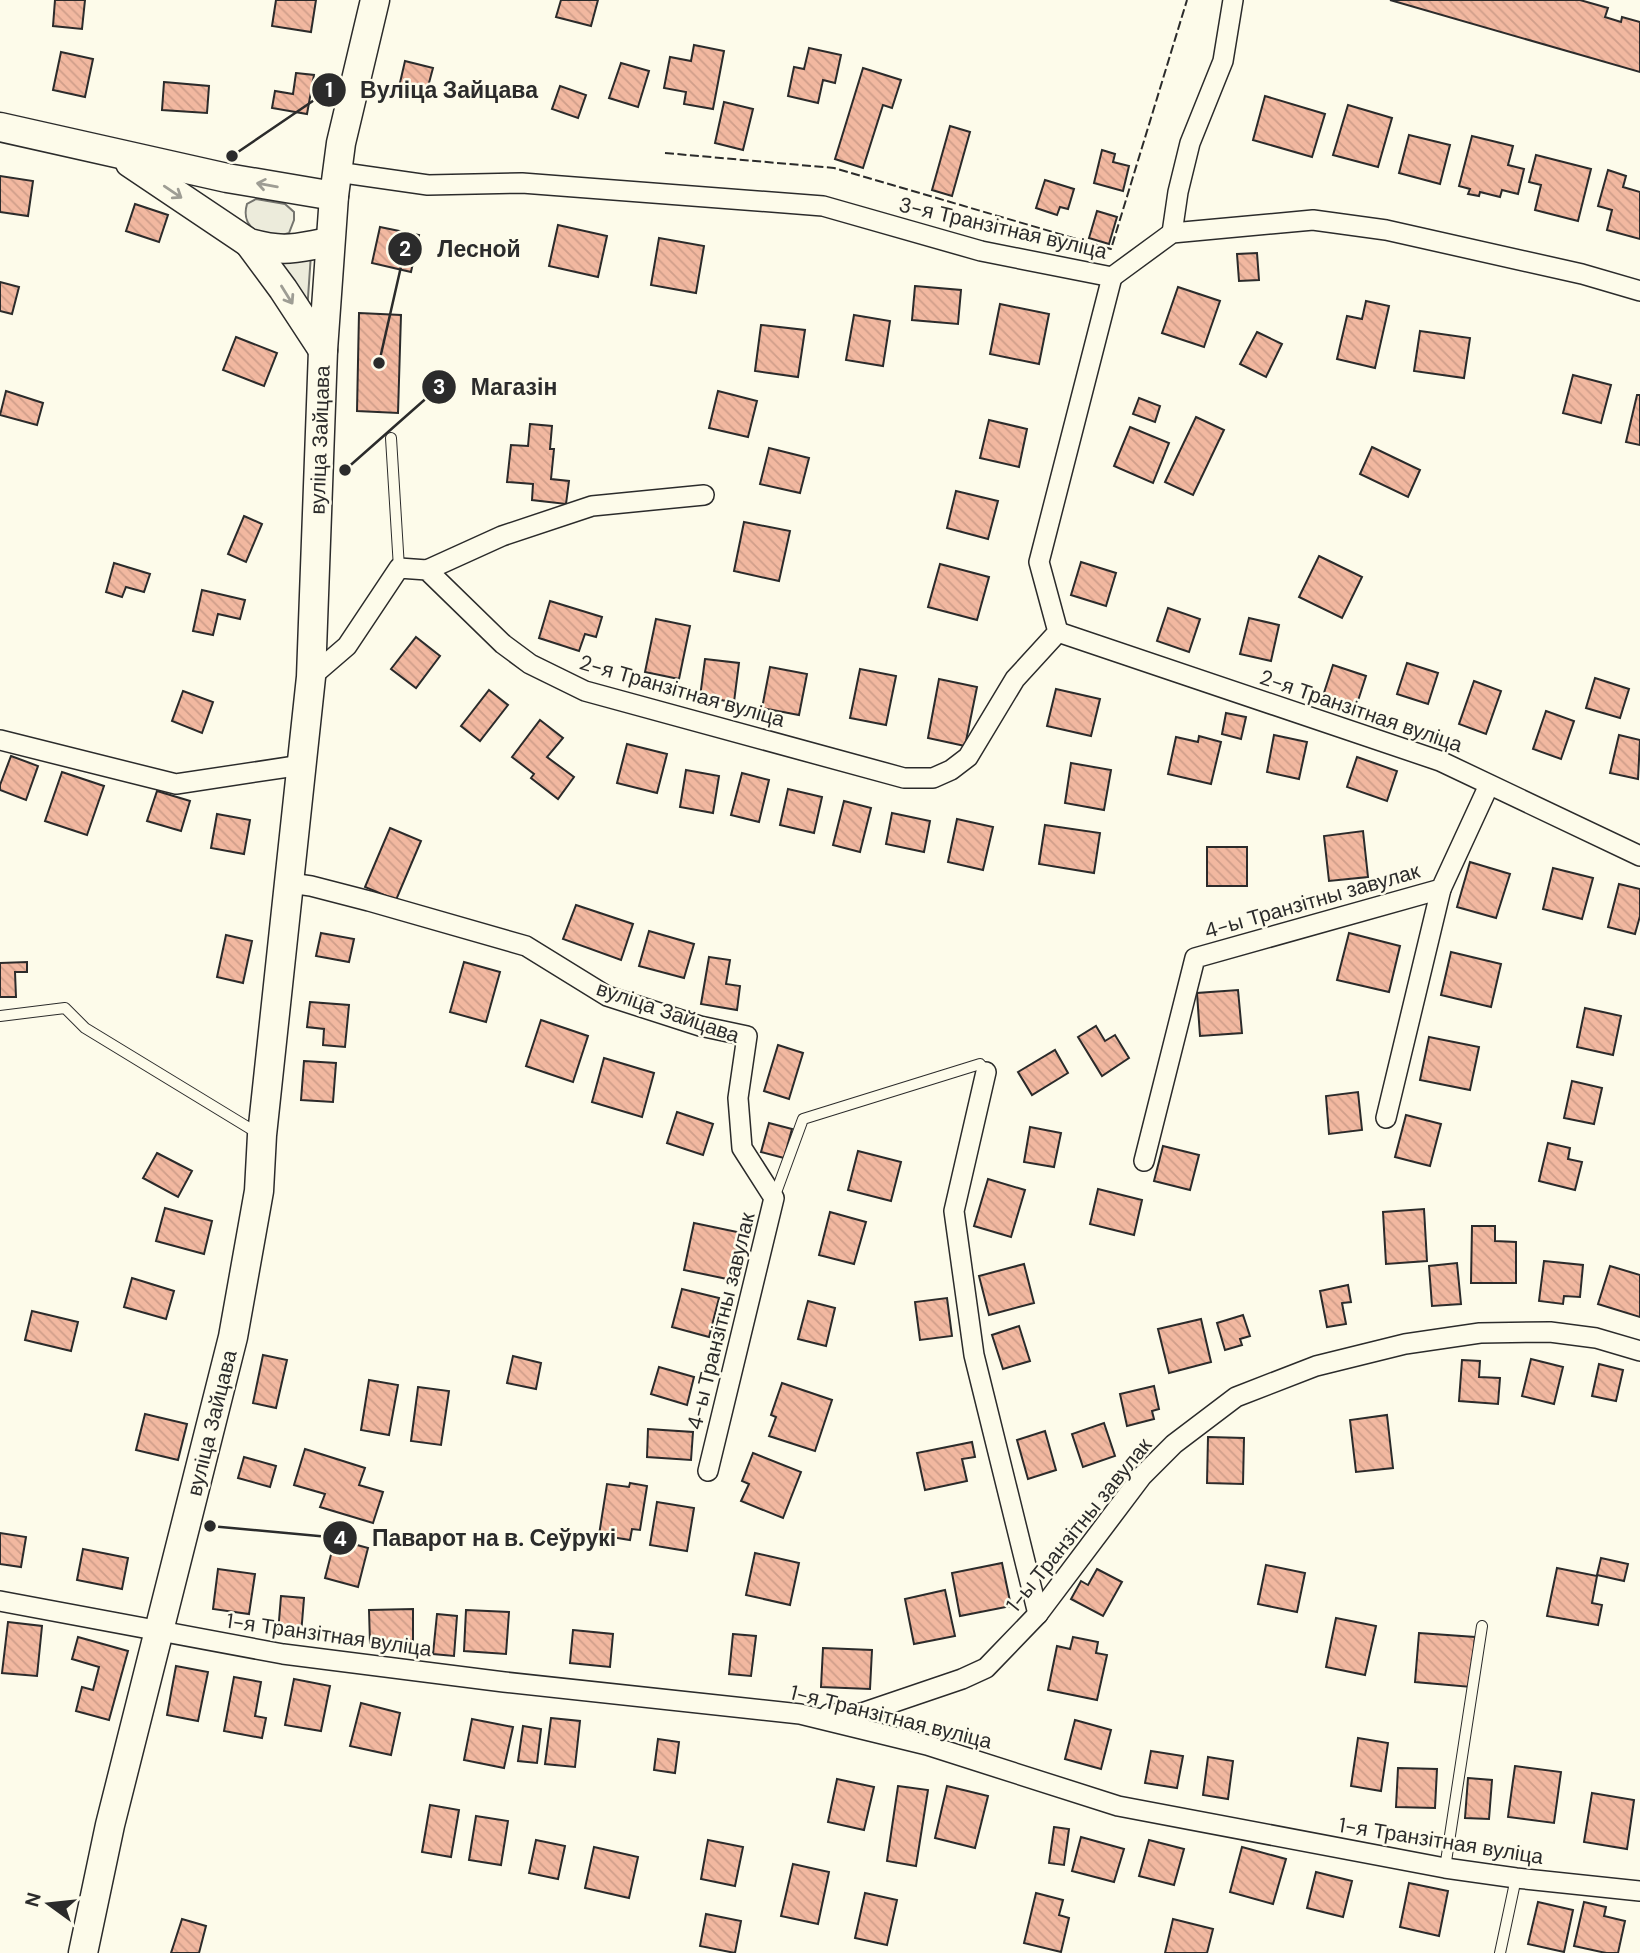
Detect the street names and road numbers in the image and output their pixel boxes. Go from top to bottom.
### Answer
street label: 3-я Транзітная вуліца [896,190,1110,266]
street label: вуліца Зайцава [303,365,337,515]
street label: 2-я Транзітная вуліца [576,648,788,734]
street label: 2-я Транзітная вуліца [1256,663,1466,759]
street label: 4-ы Транзітны завулак [1201,857,1424,945]
street label: вуліца Зайцава [593,974,743,1050]
street label: 4-ы Транзітны завулак [680,1209,762,1432]
street label: вуліца Зайцава [180,1347,244,1499]
street label: 1-ы Транзітны завулак [1000,1431,1159,1618]
street label: 1-я Транзітная вуліца [225,1607,434,1663]
street label: 1-я Транзітная вуліца [787,1678,995,1756]
street label: 1-я Транзітная вуліца [1337,1811,1546,1871]

